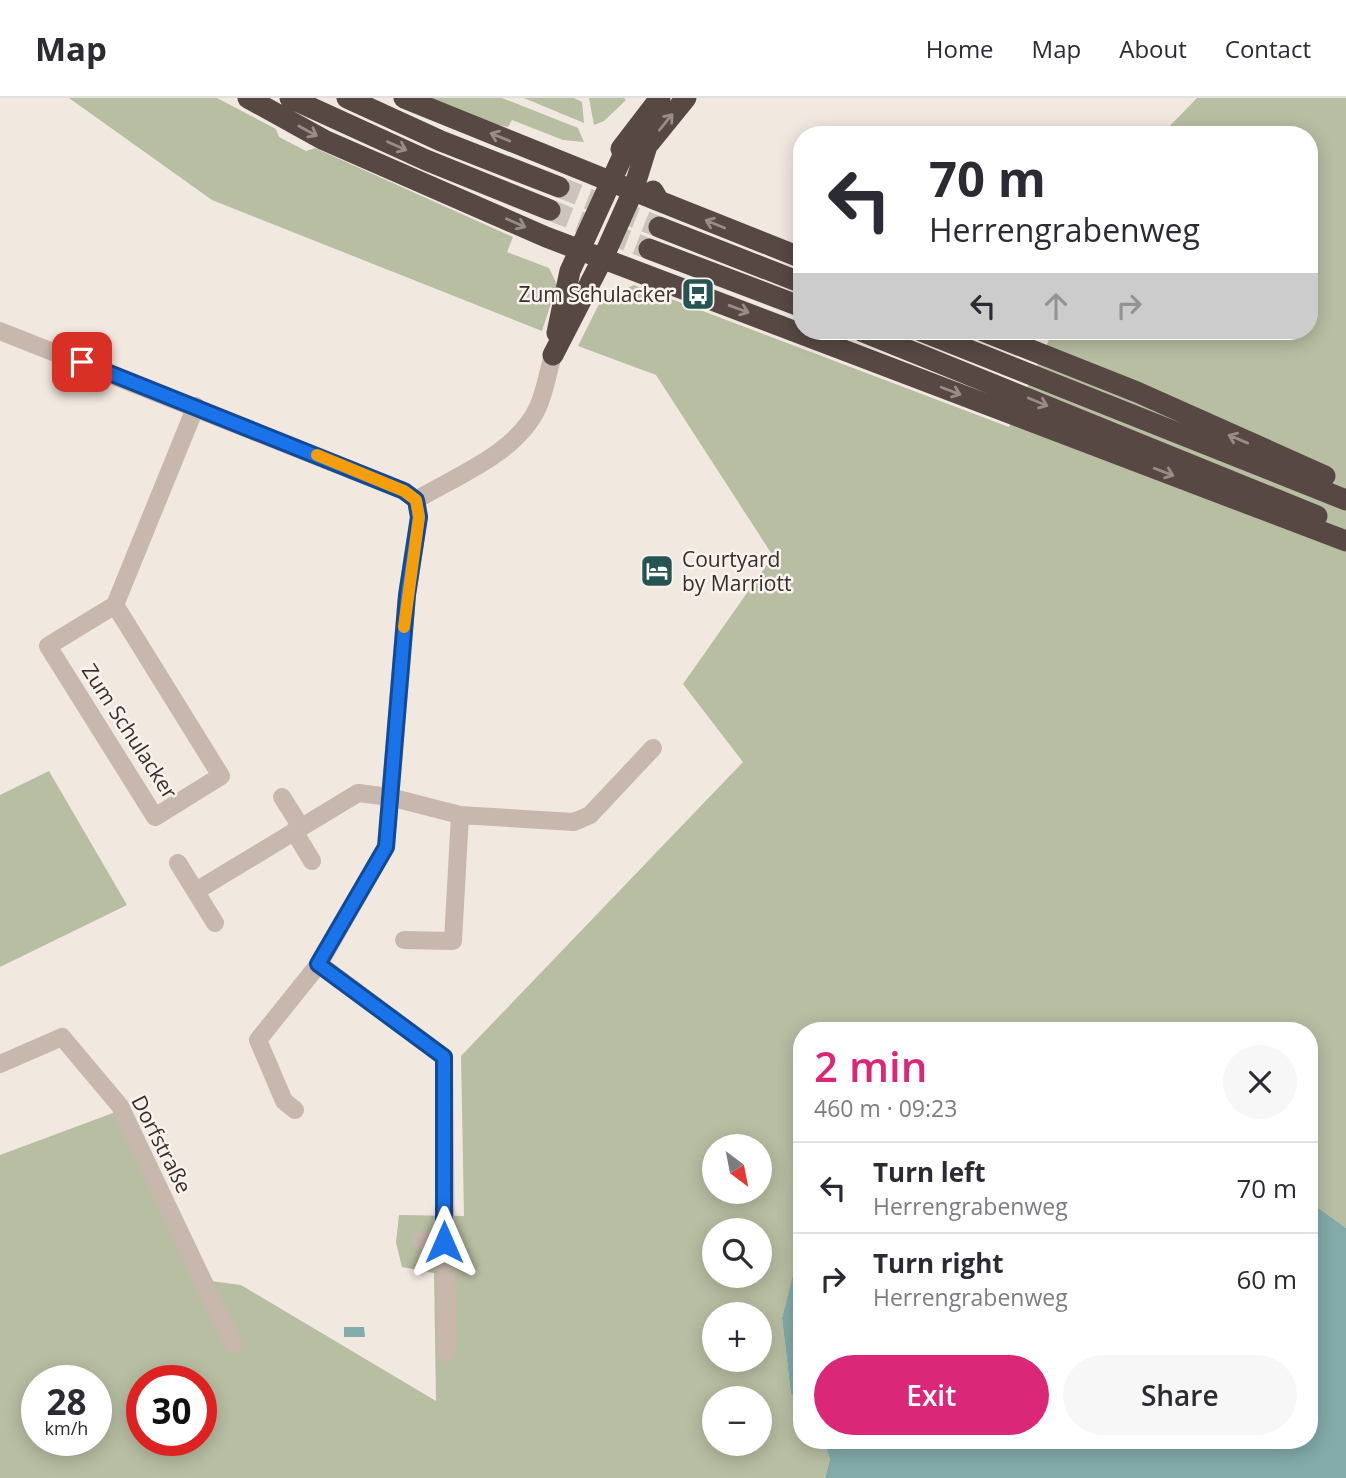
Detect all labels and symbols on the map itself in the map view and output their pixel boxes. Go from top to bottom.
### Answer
one-way arrow [659,114,674,132]
one-way arrow [297,125,318,138]
one-way arrow [489,130,511,143]
one-way arrow [386,140,407,153]
one-way arrow [705,216,727,229]
one-way arrow [504,217,526,230]
bus stop icon: Zum Schulacker [679,275,717,313]
place label: Zum Schulacker [518,280,674,308]
one-way arrow [727,304,749,317]
pin [52,332,112,392]
one-way arrow [940,385,962,398]
one-way arrow [1027,397,1048,410]
one-way arrow [1228,432,1250,445]
one-way arrow [1152,467,1174,480]
place label: Courtyard by Marriott [682,545,791,597]
hotel icon: Courtyard by Marriott [638,552,676,590]
street label: Zum Schulacker [76,658,184,804]
street label: Dorfstraße [125,1090,199,1198]
north arrow [702,1134,772,1204]
position arrow [407,1205,481,1279]
speed limit sign: 30 [126,1365,217,1456]

